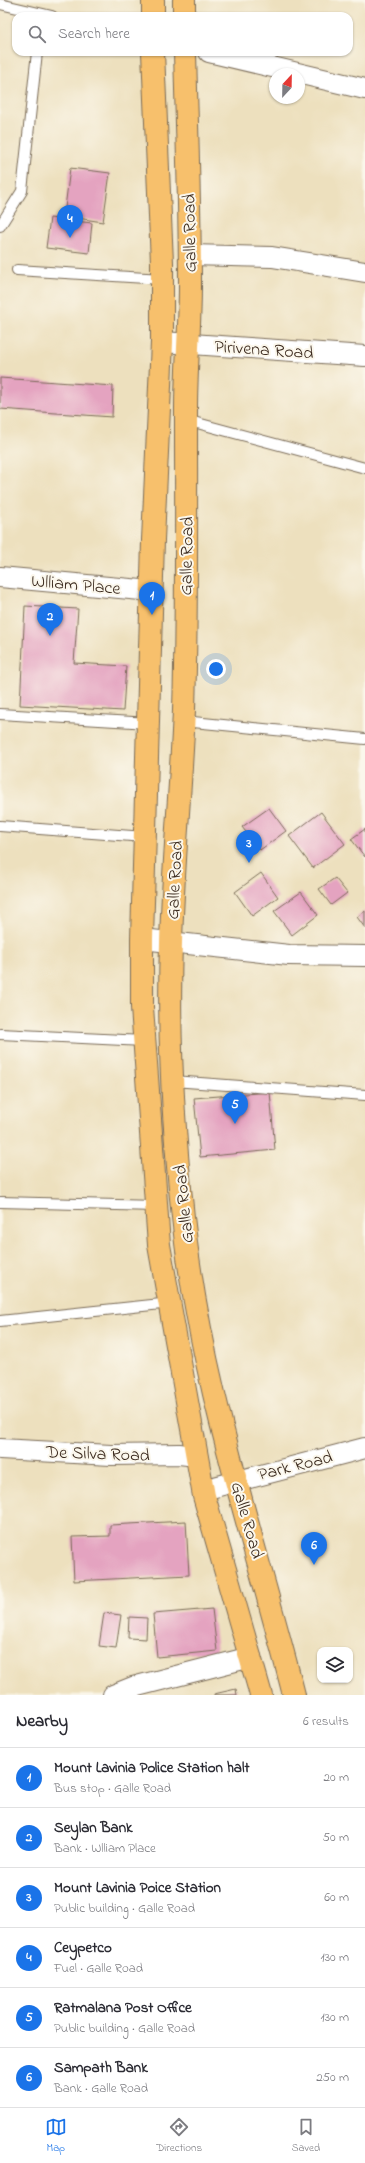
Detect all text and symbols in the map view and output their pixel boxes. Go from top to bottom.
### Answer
search box [12,12,353,56]
icon: search [26,23,48,45]
text: Search here [58,23,130,45]
north arrow [269,68,305,104]
street label: Galle Road [177,193,205,273]
pin: 4 [57,205,83,238]
street label: Pirivena Road [213,335,314,367]
street label: Galle Road [174,516,202,596]
street label: Wlliam Place [30,569,122,603]
pin: 1 [139,582,165,615]
pin: 2 [37,603,63,636]
your location [206,659,226,679]
pin: 3 [236,830,262,863]
street label: Galle Road [161,840,191,920]
pin: 5 [222,1091,248,1124]
street label: Galle Road [168,1163,202,1244]
street label: De Silva Road [45,1440,150,1470]
street label: Park Road [255,1445,336,1489]
street label: Galle Road [223,1479,269,1562]
pin: 6 [301,1532,327,1565]
map controls [317,1647,353,1683]
button: layers [317,1647,353,1683]
text: Nearby [16,1709,68,1734]
text: 6 results [303,1712,349,1731]
text: Mount Lavinia Police Station halt [54,1757,249,1779]
text: 1 [27,1768,31,1787]
text: 20 m [324,1768,349,1787]
text: Bus stop · Galle Road [54,1779,171,1798]
text: Seylan Bank [54,1817,133,1839]
text: 2 [26,1828,32,1847]
text: 50 m [323,1828,349,1847]
text: Bank · Wlliam Place [54,1839,156,1858]
text: Mount Lavinia Poice Station [54,1877,221,1899]
text: 3 [26,1888,32,1907]
text: 60 m [324,1888,349,1907]
text: Public building · Galle Road [54,1899,195,1918]
text: Ceypetco [54,1937,112,1959]
text: 4 [26,1948,32,1967]
text: 130 m [321,1948,349,1967]
text: Fuel · Galle Road [54,1959,143,1978]
text: Ratmalana Post Office [54,1997,192,2019]
text: 5 [25,2008,33,2027]
text: 130 m [321,2008,349,2027]
text: Public building · Galle Road [54,2019,195,2038]
text: Sampath Bank [54,2057,148,2079]
text: 6 [26,2068,32,2087]
text: 250 m [316,2068,349,2087]
text: Bank · Galle Road [54,2079,148,2098]
tab: Map [45,2116,67,2156]
tab: Directions [156,2116,202,2156]
tab: Saved [292,2116,320,2156]

